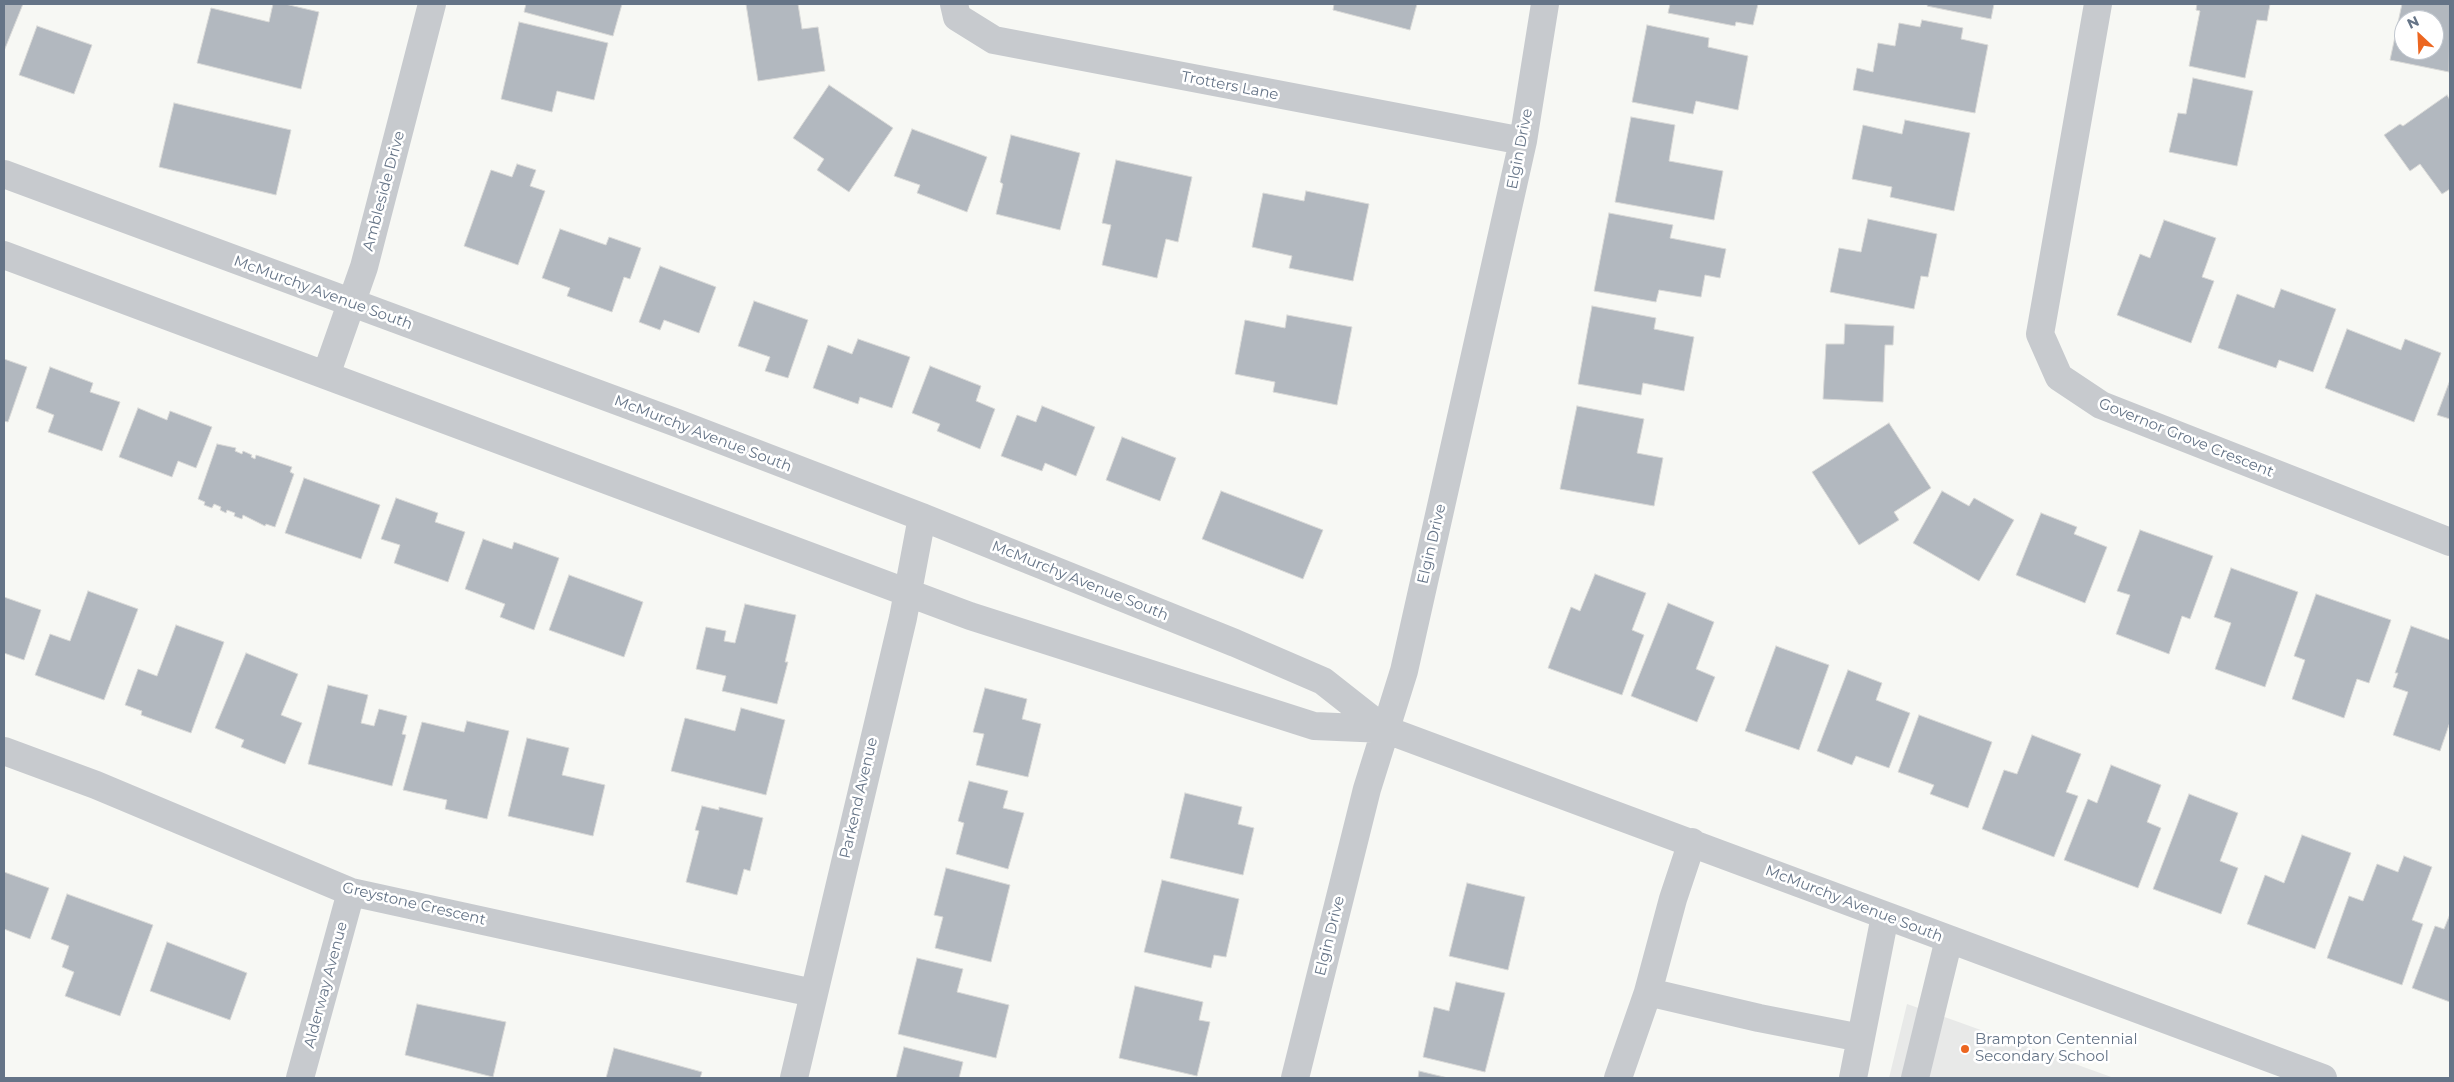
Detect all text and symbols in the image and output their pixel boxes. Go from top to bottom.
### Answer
north arrow [2394,10,2444,60]
text: N [2404,12,2422,33]
street label: Trotters Lane [1180,68,1280,104]
street label: Elgin Drive [1503,107,1537,191]
street label: Ambleside Drive [359,129,409,253]
street label: McMurchy Avenue South [231,252,415,334]
street label: McMurchy Avenue South [612,392,794,476]
street label: Governor Grove Crescent [2096,395,2276,481]
street label: Elgin Drive [1414,502,1450,586]
street label: McMurchy Avenue South [989,537,1171,625]
street label: Parkend Avenue [836,736,882,860]
street label: McMurchy Avenue South [1763,862,1945,946]
street label: Greystone Crescent [341,879,487,929]
street label: Elgin Drive [1311,894,1349,978]
street label: Alderway Avenue [300,920,352,1050]
place label: Brampton Centennial Secondary School [1975,1031,2137,1066]
marker: Brampton Centennial Secondary School [1959,1043,1971,1055]

